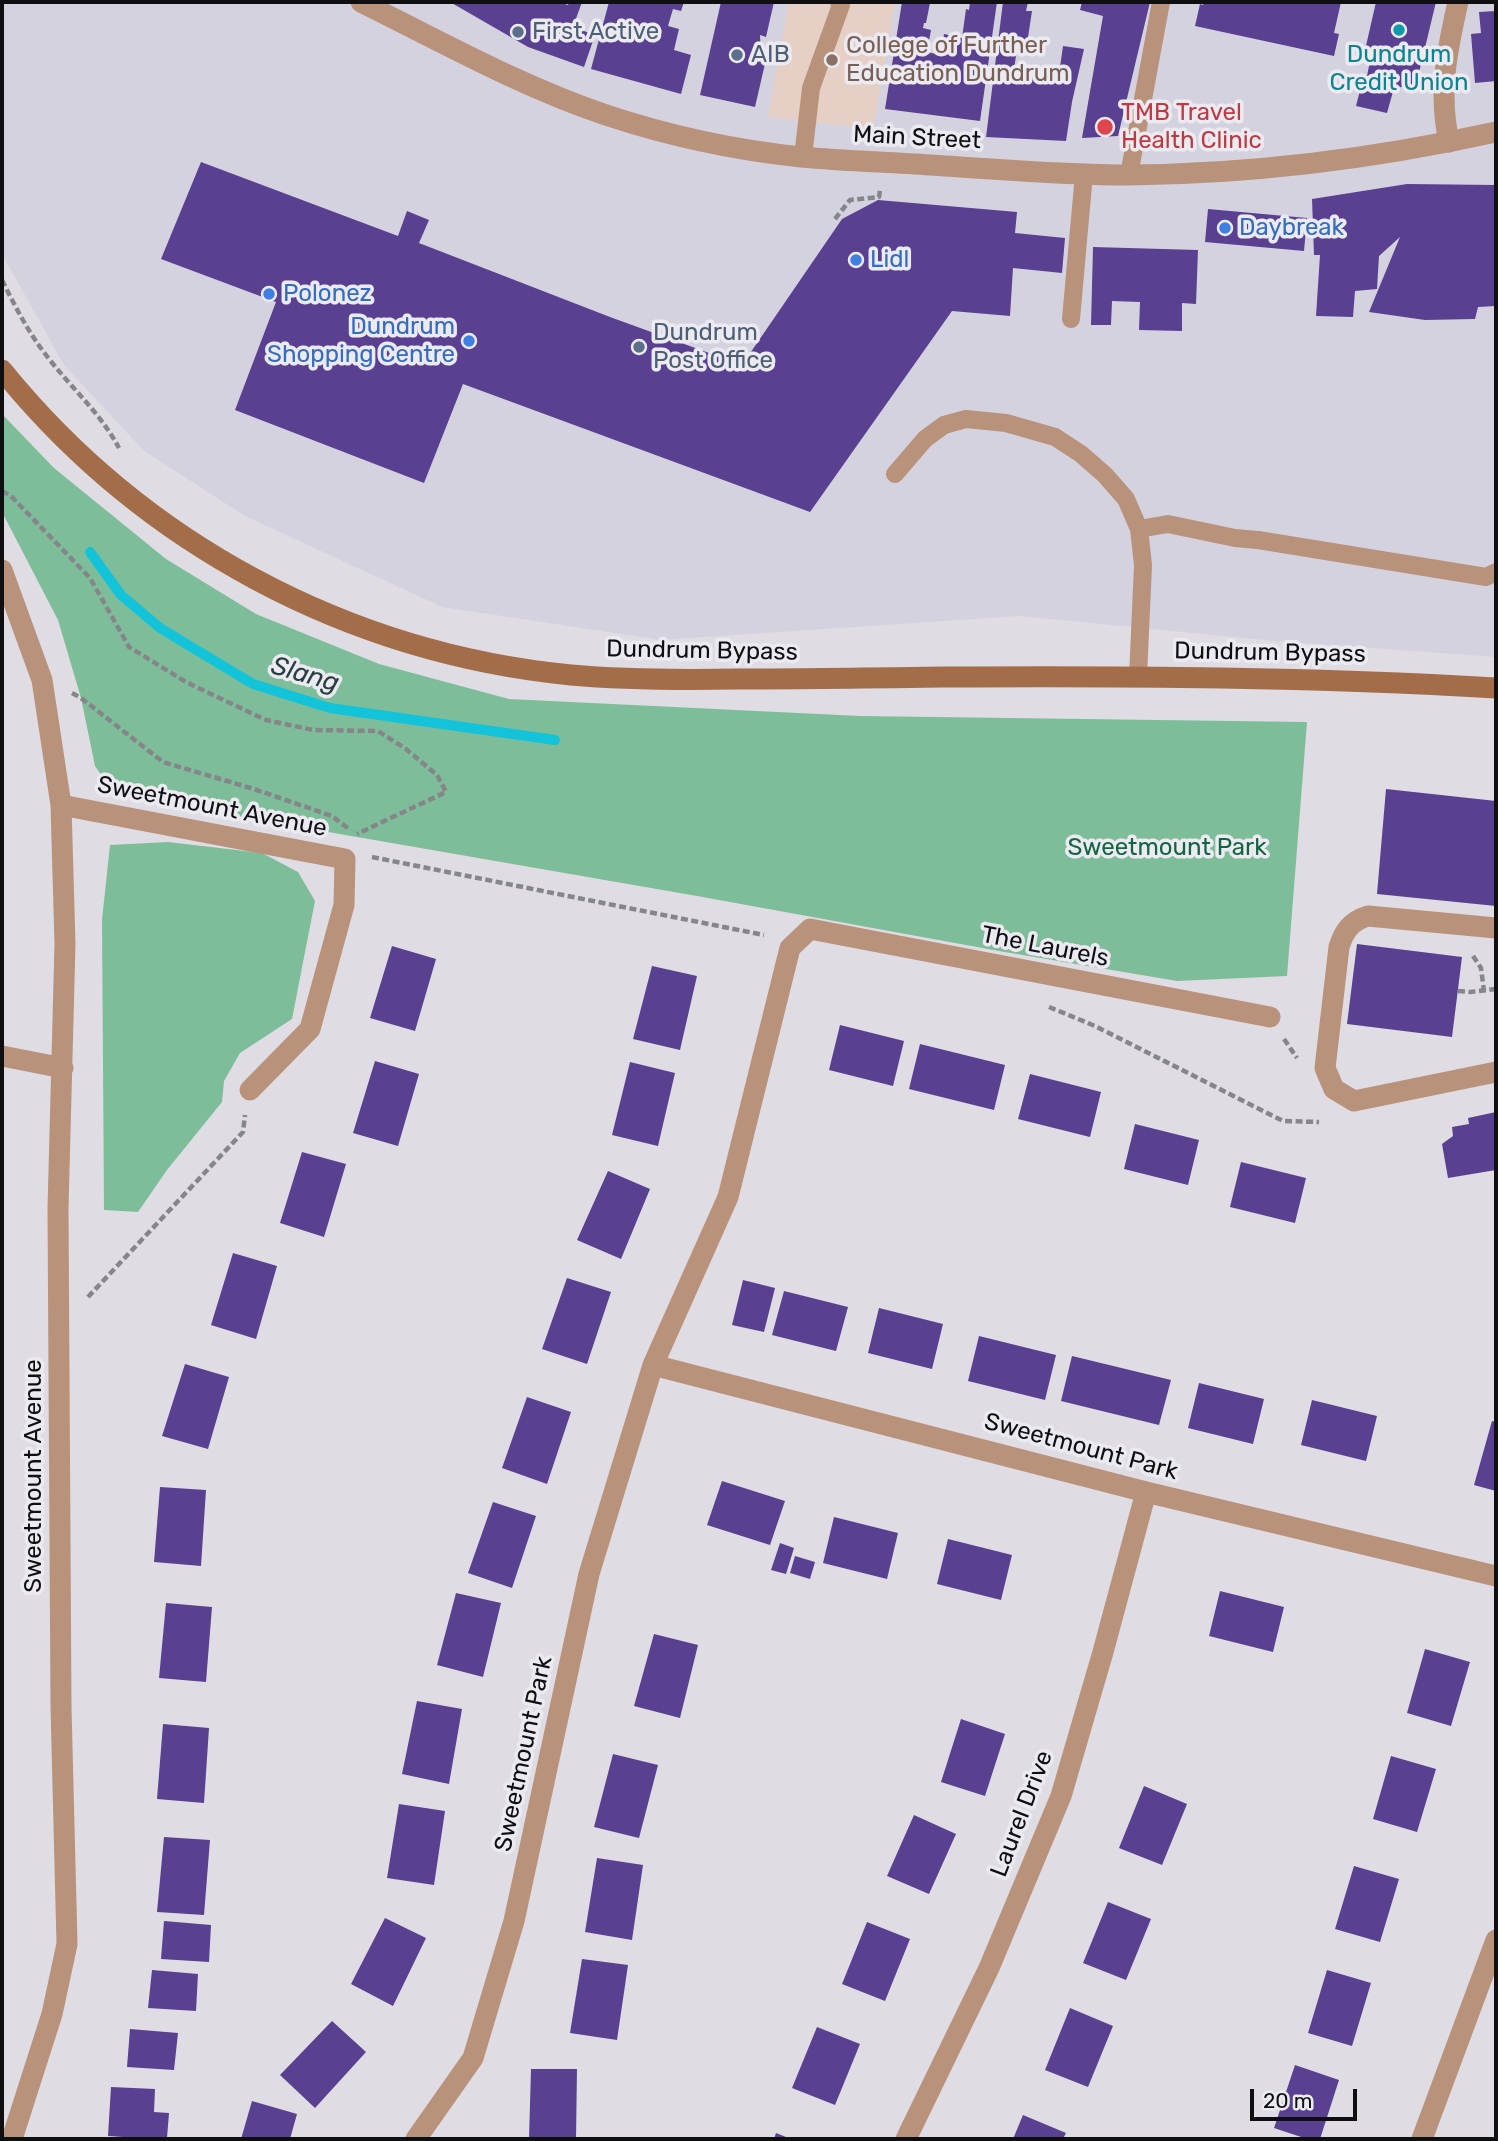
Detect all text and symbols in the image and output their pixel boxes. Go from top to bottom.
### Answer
place label: First Active [532,18,659,46]
marker: Dundrum Credit Union [1391,22,1407,38]
marker: First Active [510,24,526,40]
place label: College of Further Education Dundrum [846,32,1070,88]
place label: AIB [751,41,790,69]
place label: Dundrum Credit Union [1329,41,1469,97]
marker: AIB [729,47,745,63]
marker: College of Further Education Dundrum [824,52,840,68]
place label: TMB Travel Health Clinic [1121,99,1262,155]
marker: TMB Travel Health Clinic [1095,117,1115,137]
street label: Main Street [852,120,982,156]
place label: Daybreak [1239,214,1344,242]
marker: Daybreak [1217,220,1233,236]
place label: Lidl [870,246,909,274]
marker: Lidl [848,252,864,268]
place label: Polonez [283,280,372,308]
marker: Polonez [261,286,277,302]
place label: Dundrum Shopping Centre [267,313,455,369]
place label: Dundrum Post Office [653,319,773,375]
marker: Dundrum Shopping Centre [461,333,477,349]
marker: Dundrum Post Office [631,339,647,355]
street label: Dundrum Bypass [606,635,798,667]
street label: Dundrum Bypass [1174,637,1366,669]
water label: Slang [268,651,342,699]
street label: Sweetmount Avenue [95,771,329,843]
park label: Sweetmount Park [1067,834,1267,862]
street label: The Laurels [979,921,1111,973]
street label: Sweetmount Avenue [20,1359,48,1593]
street label: Sweetmount Park [981,1407,1181,1487]
street label: Sweetmount Park [489,1654,559,1854]
street label: Laurel Drive [985,1747,1059,1881]
scale bar [1253,2074,1360,2118]
text: 20 m [1263,2088,1312,2113]

